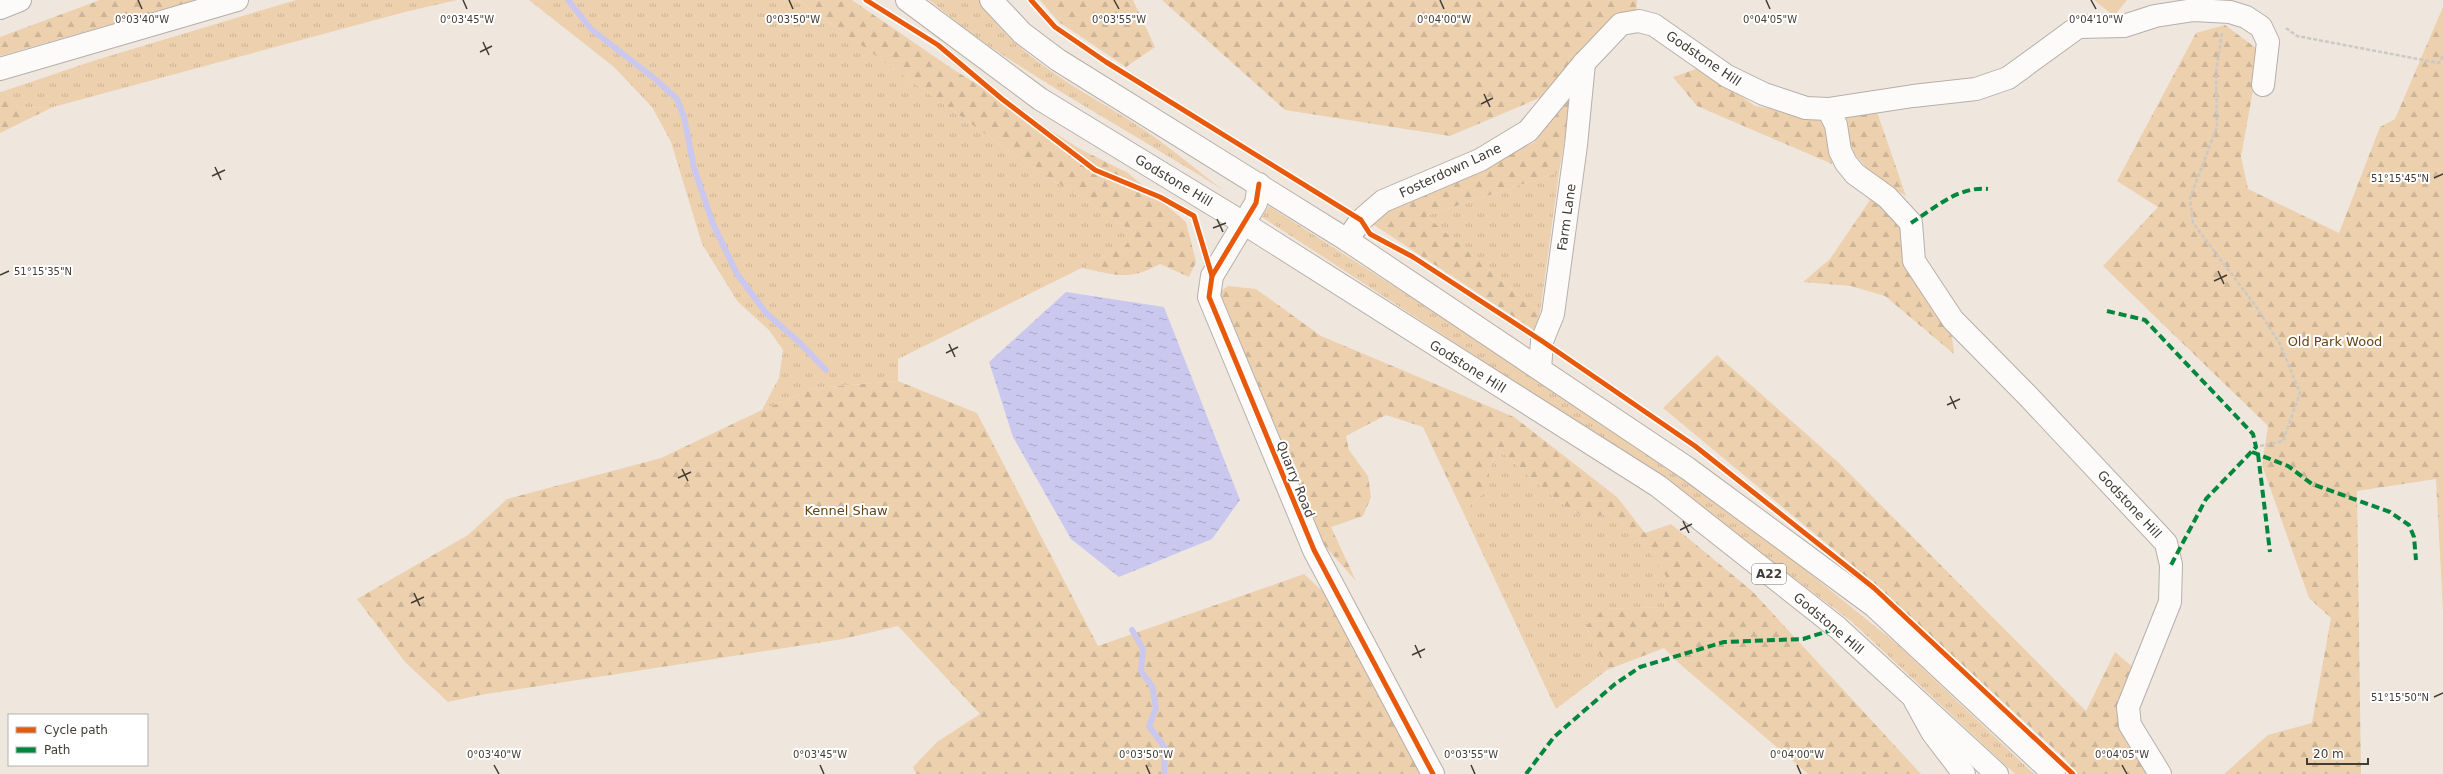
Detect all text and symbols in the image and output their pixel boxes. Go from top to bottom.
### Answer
text: 0°03'40"W [115,14,169,25]
text: 0°03'45"W [440,14,494,25]
text: 0°03'50"W [766,14,820,25]
text: 0°03'55"W [1092,14,1146,25]
text: 0°04'00"W [1417,14,1471,25]
text: 0°04'05"W [1743,14,1797,25]
text: 0°04'10"W [2069,14,2123,25]
street label: Godstone Hill [1663,28,1744,89]
street label: Fosterdown Lane [1397,140,1504,201]
street label: Godstone Hill [1133,152,1215,209]
text: 51°15'45"N [2371,173,2429,184]
street label: Farm Lane [1554,183,1579,252]
text: 51°15'35"N [14,266,72,277]
park label: Old Park Wood [2288,334,2382,349]
street label: Godstone Hill [1427,337,1509,396]
street label: Quarry Road [1273,439,1318,520]
street label: Godstone Hill [2094,467,2165,541]
park label: Kennel Shaw [804,503,888,518]
road number: A22 [1752,564,1786,584]
street label: Godstone Hill [1790,590,1867,657]
text: 51°15'50"N [2371,692,2429,703]
legend [8,714,148,766]
text: Cycle path [44,723,108,737]
scale bar [2307,740,2368,766]
text: Path [44,743,70,757]
text: 20 m [2313,747,2344,761]
text: 0°03'40"W [467,749,521,760]
text: 0°03'45"W [793,749,847,760]
text: 0°03'50"W [1119,749,1173,760]
text: 0°03'55"W [1444,749,1498,760]
text: 0°04'00"W [1770,749,1824,760]
text: 0°04'05"W [2095,749,2149,760]

